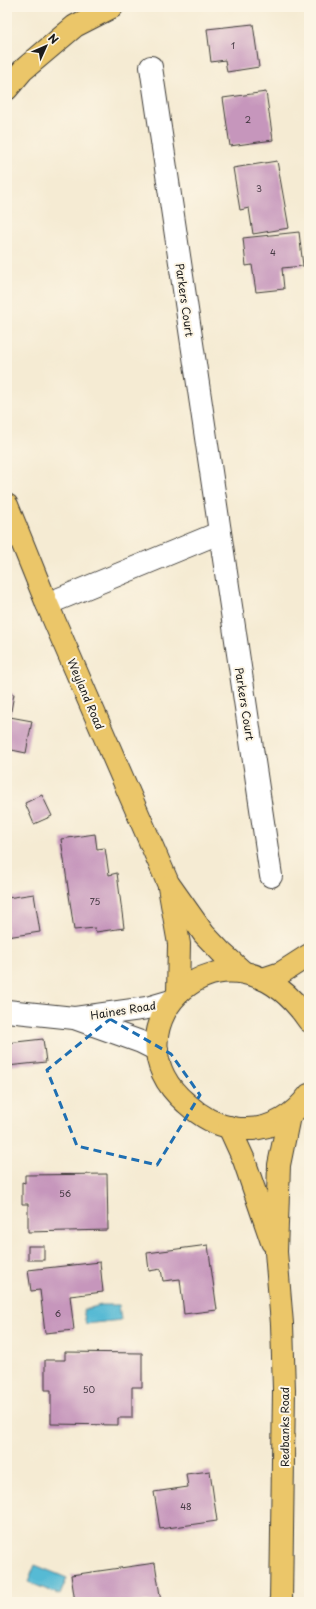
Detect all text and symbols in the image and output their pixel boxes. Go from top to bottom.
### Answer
north arrow [26,26,66,66]
text: N [44,29,63,48]
house number: 1 [231,38,235,52]
house number: 2 [245,112,251,126]
house number: 3 [256,181,262,195]
house number: 4 [270,245,276,259]
street label: Parkers Court [171,262,199,338]
street label: Weyland Road [63,656,109,732]
street label: Parkers Court [231,666,259,742]
house number: 75 [90,894,100,908]
street label: Haines Road [89,996,157,1024]
house number: 56 [59,1186,71,1200]
house number: 6 [55,1306,61,1320]
house number: 50 [83,1382,96,1396]
street label: Redbanks Road [276,1387,293,1467]
house number: 48 [180,1499,192,1513]

